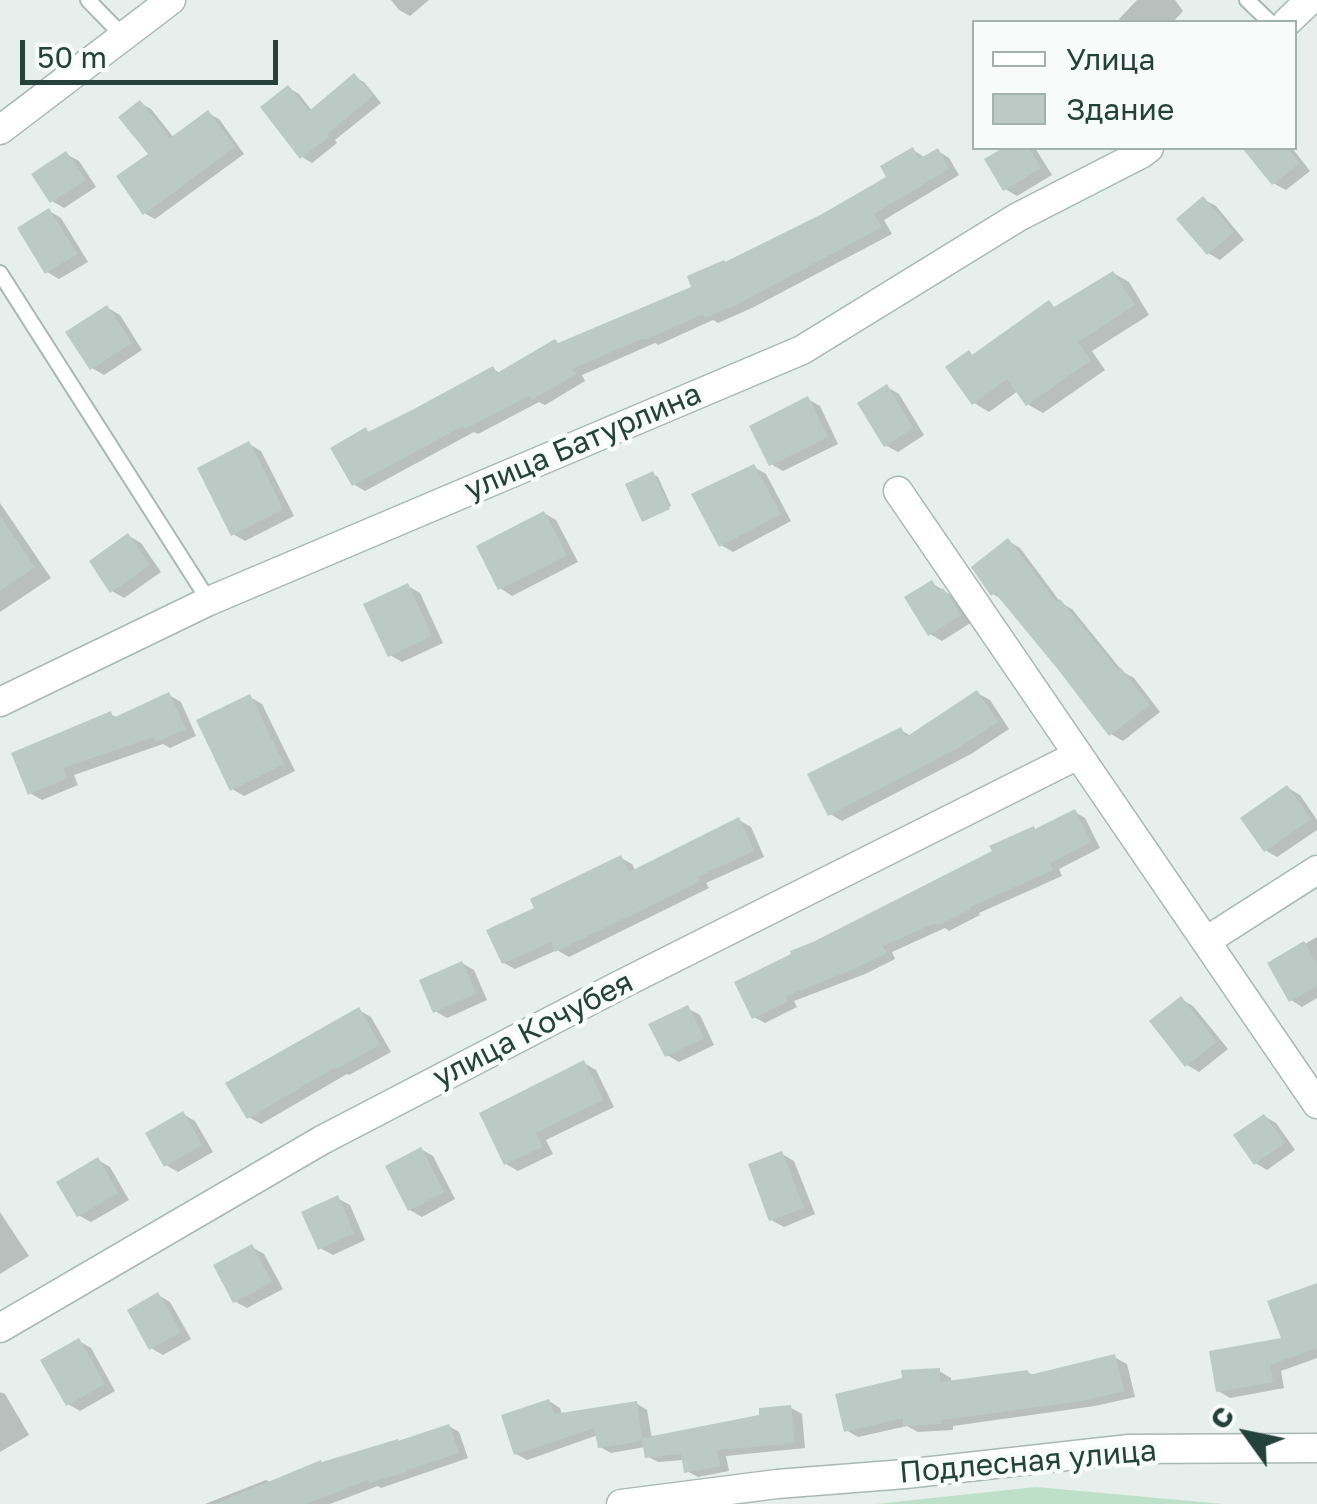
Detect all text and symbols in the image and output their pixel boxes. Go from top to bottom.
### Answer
scale bar [25,20,282,82]
legend [972,20,1297,150]
text: 50 m [37,39,107,75]
text: Улица [1066,41,1155,77]
text: Здание [1066,91,1174,127]
street label: улица Батурлина [459,376,707,508]
street label: улица Кочубея [427,964,639,1096]
north arrow [1197,1384,1297,1484]
text: С [1202,1400,1241,1435]
street label: Подлесная улица [898,1433,1158,1491]

